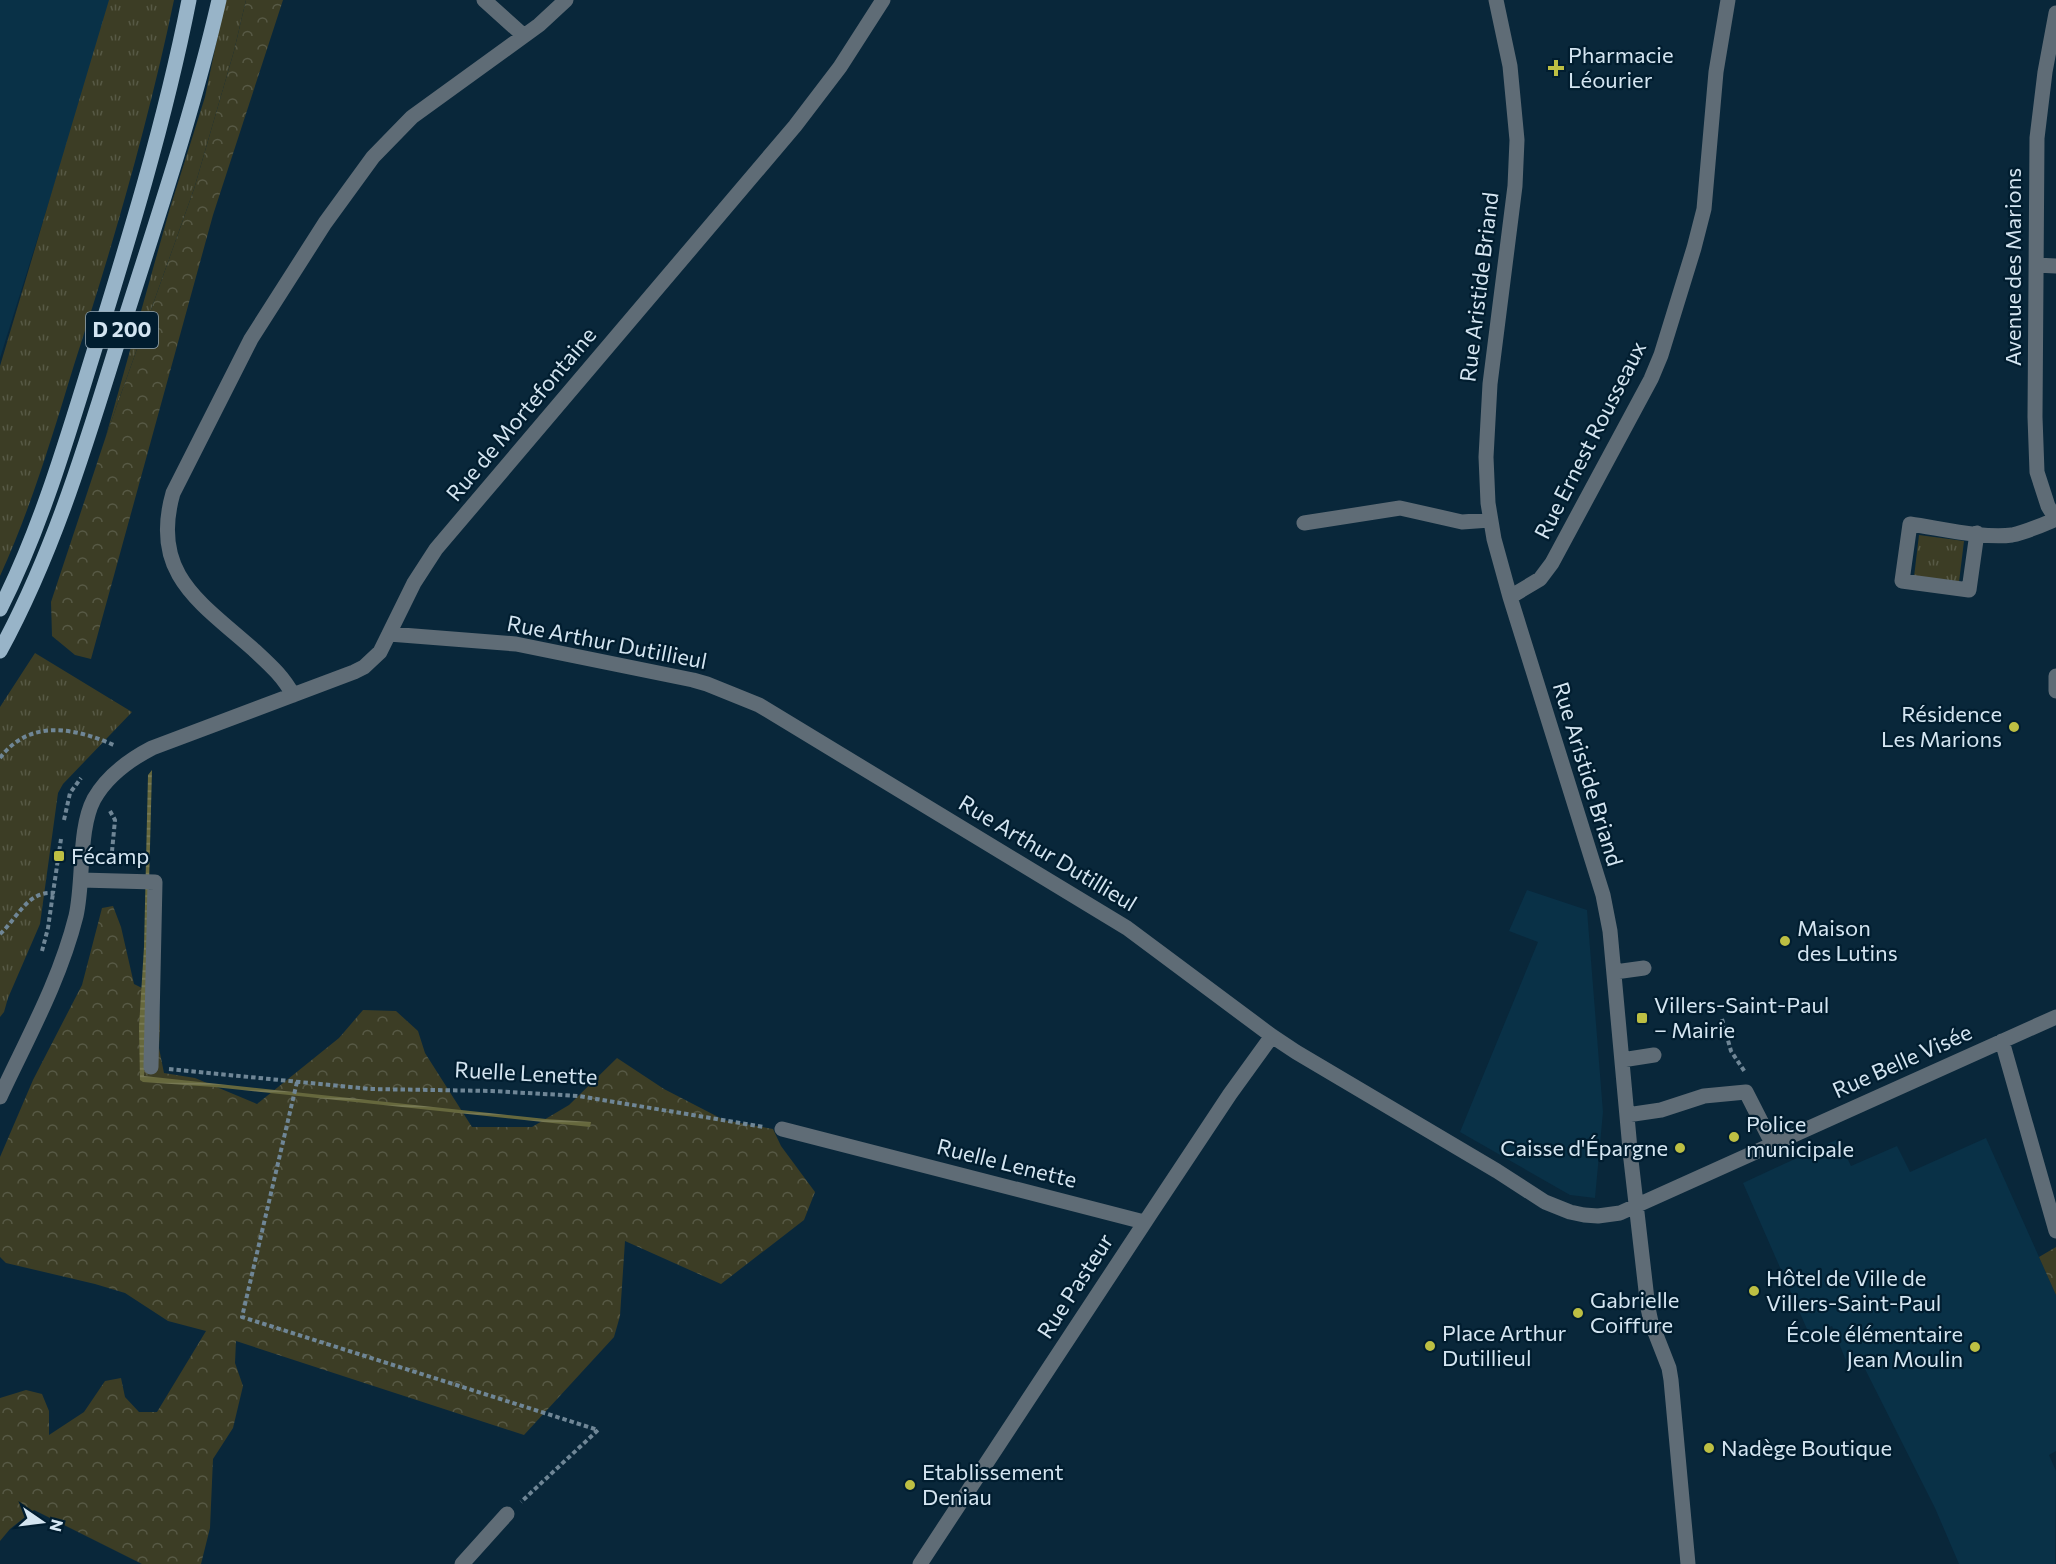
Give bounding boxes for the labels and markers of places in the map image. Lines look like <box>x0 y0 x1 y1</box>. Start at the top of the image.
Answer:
place label: Pharmacie Léourier <box>1568 41 1674 93</box>
marker: Pharmacie Léourier <box>1549 61 1563 75</box>
place label: Résidence Les Marions <box>1881 700 2002 752</box>
marker: Résidence Les Marions <box>2007 720 2021 734</box>
place label: Fécamp <box>71 842 149 869</box>
marker: Fécamp <box>52 849 66 863</box>
place label: Maison des Lutins <box>1797 914 1898 966</box>
marker: Maison des Lutins <box>1778 934 1792 948</box>
place label: Villers-Saint-Paul – Mairie <box>1654 991 1829 1043</box>
marker: Villers-Saint-Paul – Mairie <box>1635 1011 1649 1025</box>
place label: Police municipale <box>1746 1110 1854 1162</box>
marker: Police municipale <box>1727 1130 1741 1144</box>
place label: Caisse d'Épargne <box>1500 1134 1668 1161</box>
marker: Caisse d'Épargne <box>1673 1141 1687 1155</box>
place label: Hôtel de Ville de Villers-Saint-Paul <box>1766 1264 1941 1316</box>
marker: Hôtel de Ville de Villers-Saint-Paul <box>1747 1284 1761 1298</box>
place label: Gabrielle Coiffure <box>1590 1286 1679 1338</box>
marker: Gabrielle Coiffure <box>1571 1306 1585 1320</box>
place label: Place Arthur Dutillieul <box>1442 1319 1566 1371</box>
place label: École élémentaire Jean Moulin <box>1786 1320 1963 1372</box>
marker: Place Arthur Dutillieul <box>1423 1339 1437 1353</box>
marker: École élémentaire Jean Moulin <box>1968 1340 1982 1354</box>
place label: Nadège Boutique <box>1721 1434 1892 1461</box>
marker: Nadège Boutique <box>1702 1441 1716 1455</box>
place label: Etablissement Deniau <box>922 1458 1064 1510</box>
marker: Etablissement Deniau <box>903 1478 917 1492</box>

